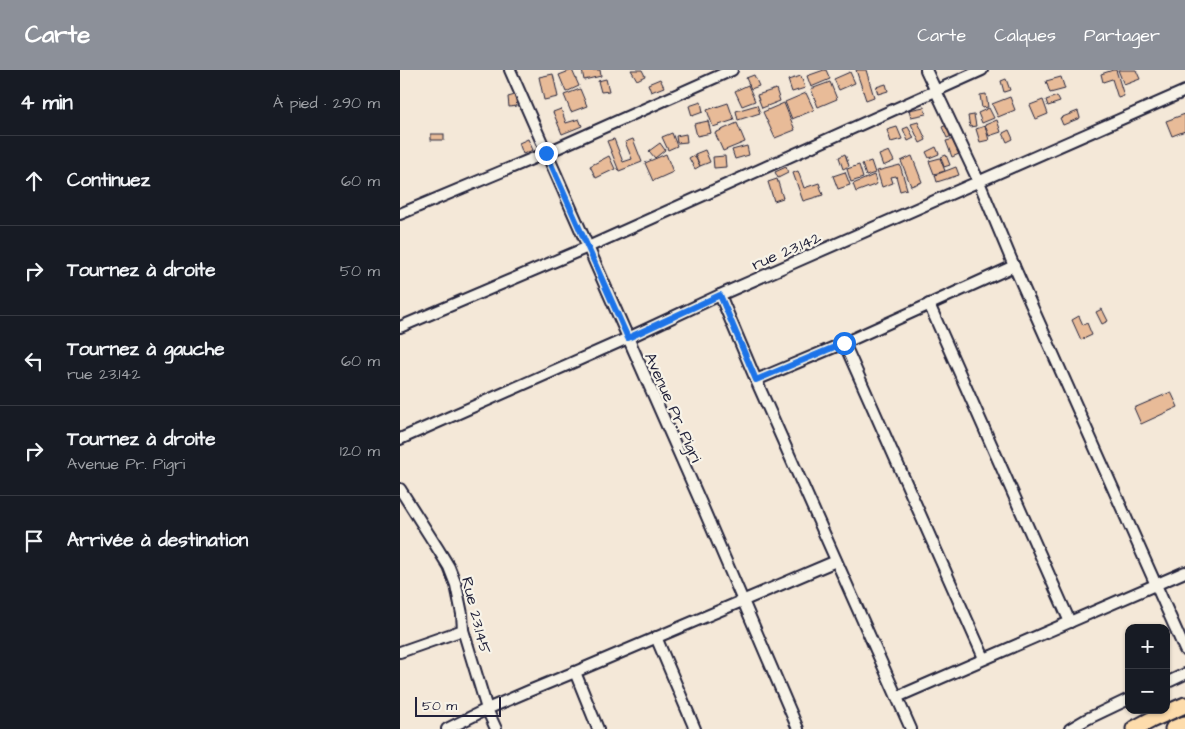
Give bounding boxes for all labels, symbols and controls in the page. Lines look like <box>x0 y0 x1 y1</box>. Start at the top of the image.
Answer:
text: Carte <box>25 18 90 52</box>
text: Carte <box>917 23 966 48</box>
text: Calques <box>994 23 1056 48</box>
text: Partager <box>1084 23 1160 48</box>
text: 4 min <box>20 88 73 117</box>
text: À pied · 290 m <box>273 92 380 114</box>
route end <box>535 142 558 165</box>
icon: ahead <box>20 167 48 195</box>
text: Continuez <box>67 167 150 194</box>
text: 60 m <box>341 170 380 192</box>
street label: rue 23.142 <box>748 226 825 275</box>
icon: right <box>20 257 48 285</box>
text: Tournez à droite <box>67 257 215 284</box>
text: 50 m <box>340 260 380 282</box>
route start <box>833 332 856 355</box>
text: Tournez à gauche <box>67 336 225 363</box>
icon: left <box>20 347 48 375</box>
street label: Avenue Pr. Pigri <box>638 349 707 467</box>
text: 60 m <box>341 350 380 372</box>
text: rue 23.142 <box>67 363 141 385</box>
text: Tournez à droite <box>67 426 215 453</box>
icon: right <box>20 437 48 465</box>
text: 120 m <box>340 440 380 462</box>
text: Avenue Pr. Pigri <box>67 453 185 475</box>
icon: arrive <box>20 527 48 555</box>
text: Arrivée à destination <box>67 527 248 554</box>
street label: Rue 23.145 <box>456 575 496 657</box>
map controls <box>1125 624 1170 714</box>
button: + <box>1125 624 1170 669</box>
button: − <box>1125 669 1170 714</box>
scale bar <box>415 694 501 717</box>
text: 50 m <box>422 696 457 716</box>

